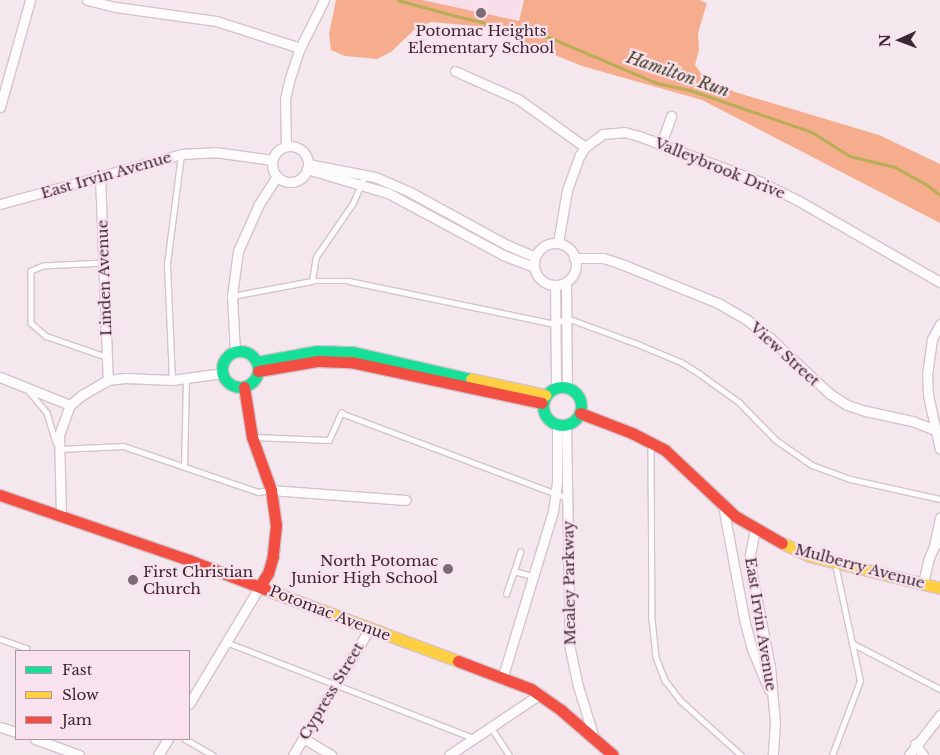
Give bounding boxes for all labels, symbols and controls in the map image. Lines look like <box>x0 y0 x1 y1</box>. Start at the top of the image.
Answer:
marker: Potomac Heights Elementary School <box>475 7 487 19</box>
north arrow <box>875 15 925 65</box>
place label: Potomac Heights Elementary School <box>408 21 554 56</box>
text: N <box>876 34 894 47</box>
water label: Hamilton Run <box>624 47 732 101</box>
street label: Valleybrook Drive <box>652 134 788 202</box>
street label: East Irvin Avenue <box>38 148 174 202</box>
street label: Linden Avenue <box>93 219 115 337</box>
street label: View Street <box>747 318 823 390</box>
street label: Mealey Parkway <box>559 520 579 646</box>
street label: Mulberry Avenue <box>793 540 927 592</box>
place label: North Potomac Junior High School <box>291 551 438 586</box>
street label: East Irvin Avenue <box>742 556 780 692</box>
place label: First Christian Church <box>143 562 253 597</box>
marker: North Potomac Junior High School <box>442 563 454 575</box>
marker: First Christian Church <box>127 574 139 586</box>
street label: Potomac Avenue <box>267 581 393 645</box>
street label: Cypress Street <box>295 639 367 743</box>
legend <box>15 650 190 740</box>
text: Fast <box>62 660 92 679</box>
text: Slow <box>62 685 99 704</box>
text: Jam <box>62 710 92 729</box>

